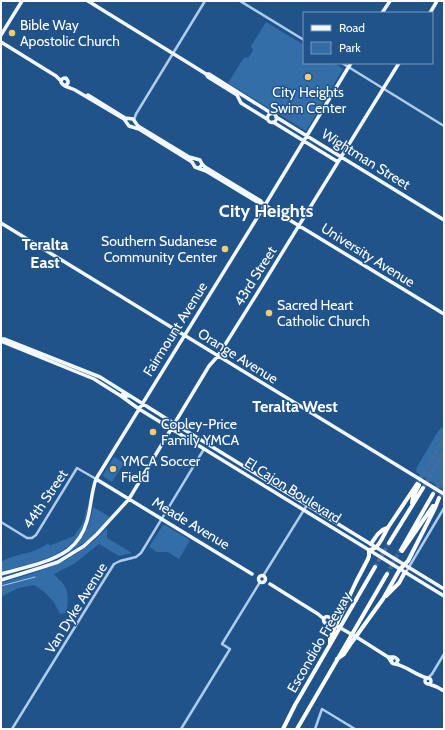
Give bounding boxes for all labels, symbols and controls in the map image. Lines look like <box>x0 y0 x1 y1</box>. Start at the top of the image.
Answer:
legend <box>303 12 433 64</box>
place label: Bible Way Apostolic Church <box>20 16 120 50</box>
text: Road <box>339 20 365 35</box>
marker: Bible Way Apostolic Church <box>7 28 17 38</box>
text: Park <box>339 40 361 55</box>
marker: City Heights Swim Center <box>303 72 313 82</box>
place label: City Heights Swim Center <box>270 83 347 117</box>
street label: Wightman Street <box>318 125 414 194</box>
district label: City Heights <box>219 200 314 222</box>
street label: University Avenue <box>318 219 418 291</box>
place label: Southern Sudanese Community Center <box>101 232 218 266</box>
district label: Teralta East <box>22 235 68 272</box>
street label: 43rd Street <box>230 243 280 309</box>
marker: Southern Sudanese Community Center <box>220 244 230 254</box>
street label: Fairmount Avenue <box>139 278 211 380</box>
place label: Sacred Heart Catholic Church <box>277 296 370 330</box>
marker: Sacred Heart Catholic Church <box>264 308 274 318</box>
street label: Orange Avenue <box>195 324 281 388</box>
district label: Teralta West <box>252 397 338 416</box>
place label: Copley-Price Family YMCA <box>161 415 239 449</box>
marker: Copley-Price Family YMCA <box>148 427 158 437</box>
place label: YMCA Soccer Field <box>120 452 201 486</box>
street label: El Cajon Boulevard <box>241 453 345 527</box>
marker: YMCA Soccer Field <box>108 464 118 474</box>
street label: 44th Street <box>19 466 72 532</box>
street label: Meade Avenue <box>149 493 233 553</box>
street label: Van Dyke Avenue <box>41 559 111 657</box>
street label: Escondido Freeway <box>283 588 355 696</box>

